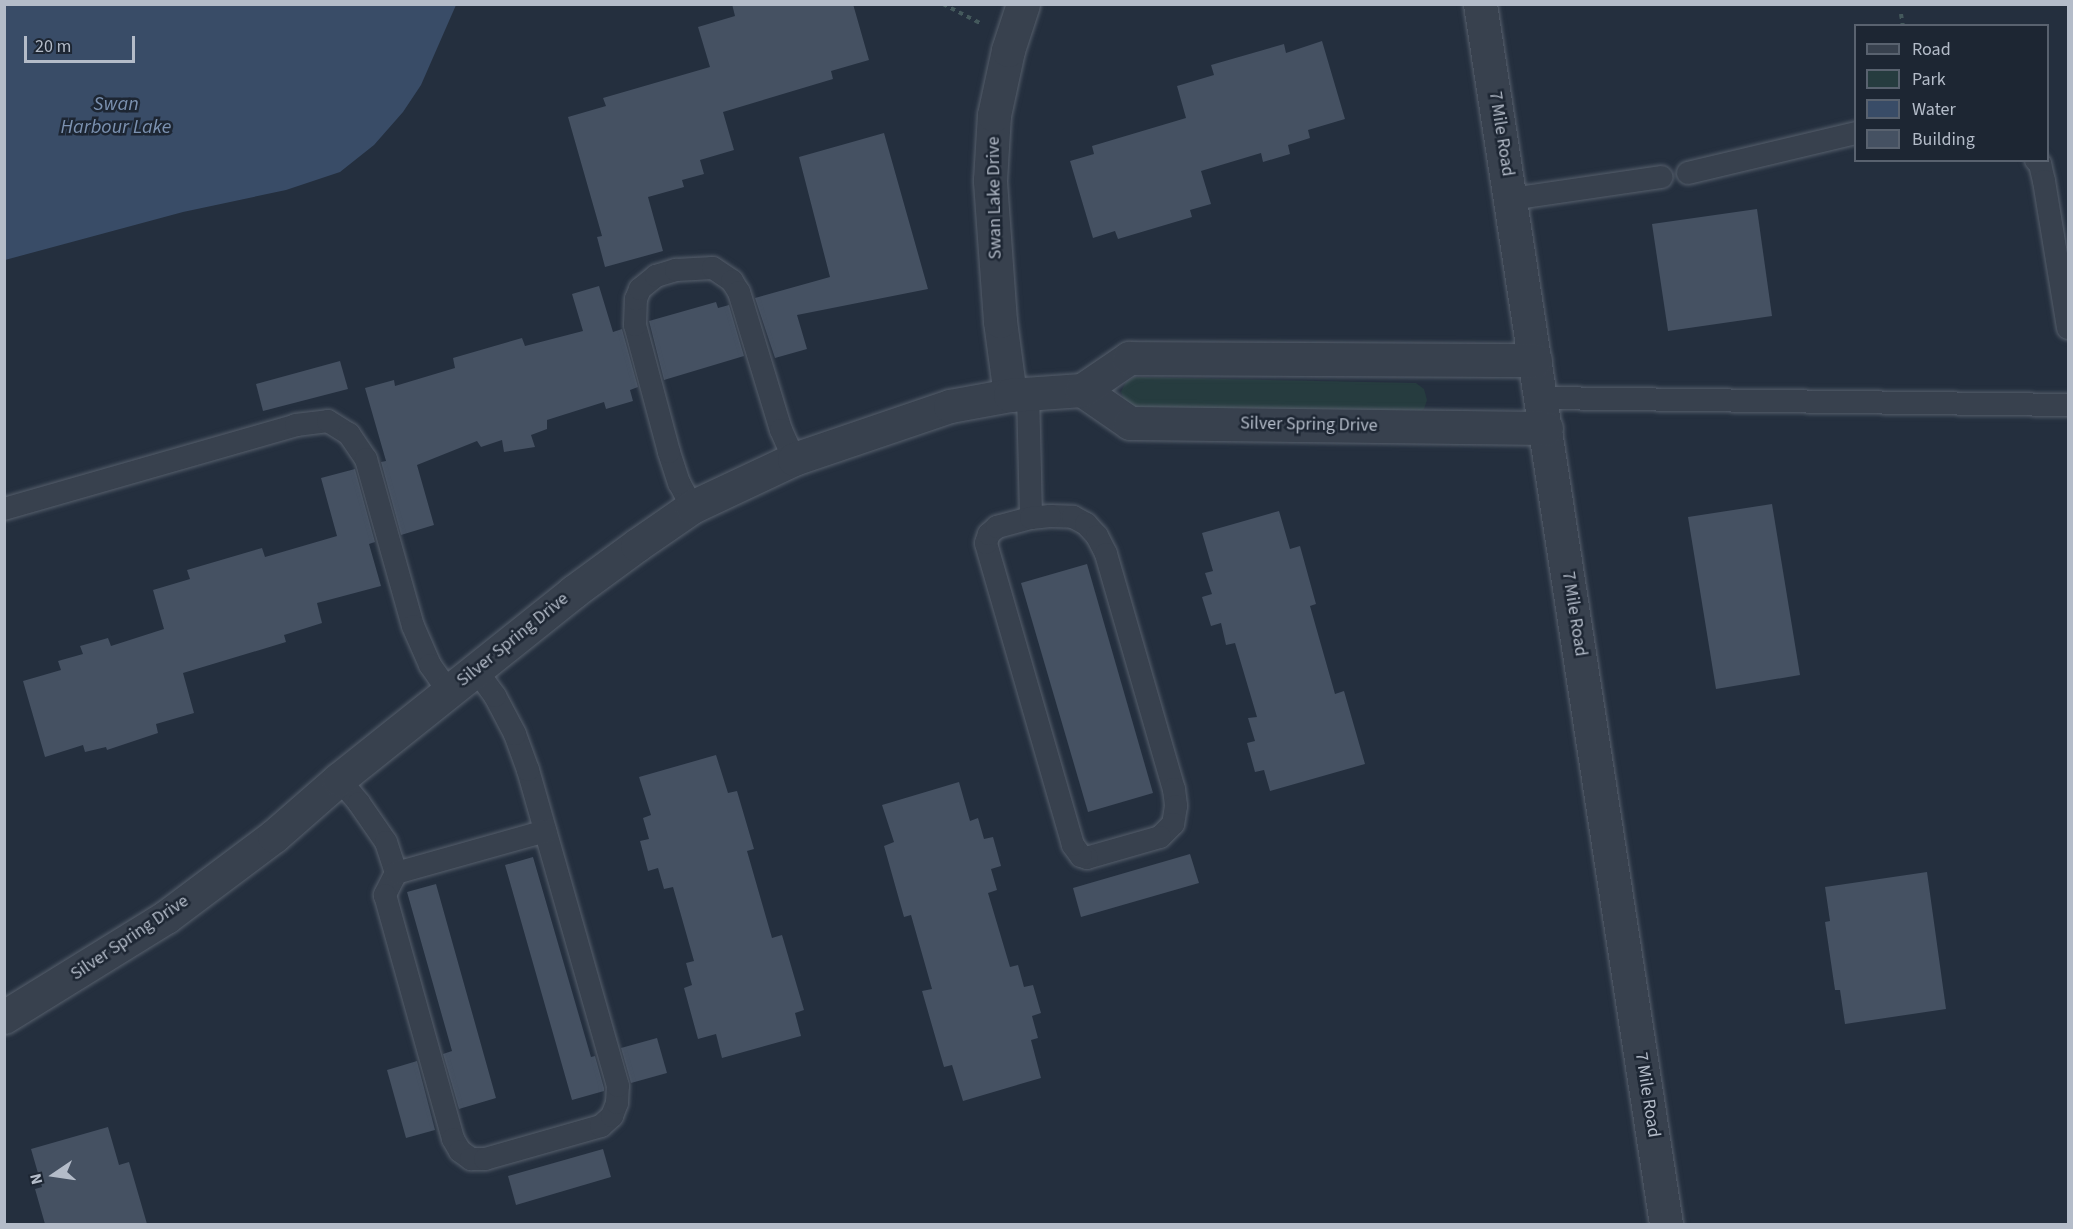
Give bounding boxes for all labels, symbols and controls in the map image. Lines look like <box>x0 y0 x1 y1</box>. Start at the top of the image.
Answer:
scale bar <box>27 24 138 62</box>
legend <box>1854 24 2049 162</box>
text: 20 m <box>35 34 71 59</box>
text: Road <box>1912 37 1951 62</box>
text: Park <box>1912 67 1946 92</box>
street label: 7 Mile Road <box>1484 90 1518 178</box>
water label: Swan Harbour Lake <box>61 92 171 139</box>
text: Water <box>1912 97 1956 122</box>
text: Building <box>1912 127 1975 152</box>
street label: Swan Lake Drive <box>983 136 1007 260</box>
street label: Silver Spring Drive <box>1240 413 1378 437</box>
street label: 7 Mile Road <box>1557 570 1591 658</box>
street label: Silver Spring Drive <box>453 588 573 692</box>
street label: Silver Spring Drive <box>67 891 193 985</box>
street label: 7 Mile Road <box>1630 1051 1664 1139</box>
north arrow <box>24 1145 84 1205</box>
text: N <box>25 1171 48 1187</box>

